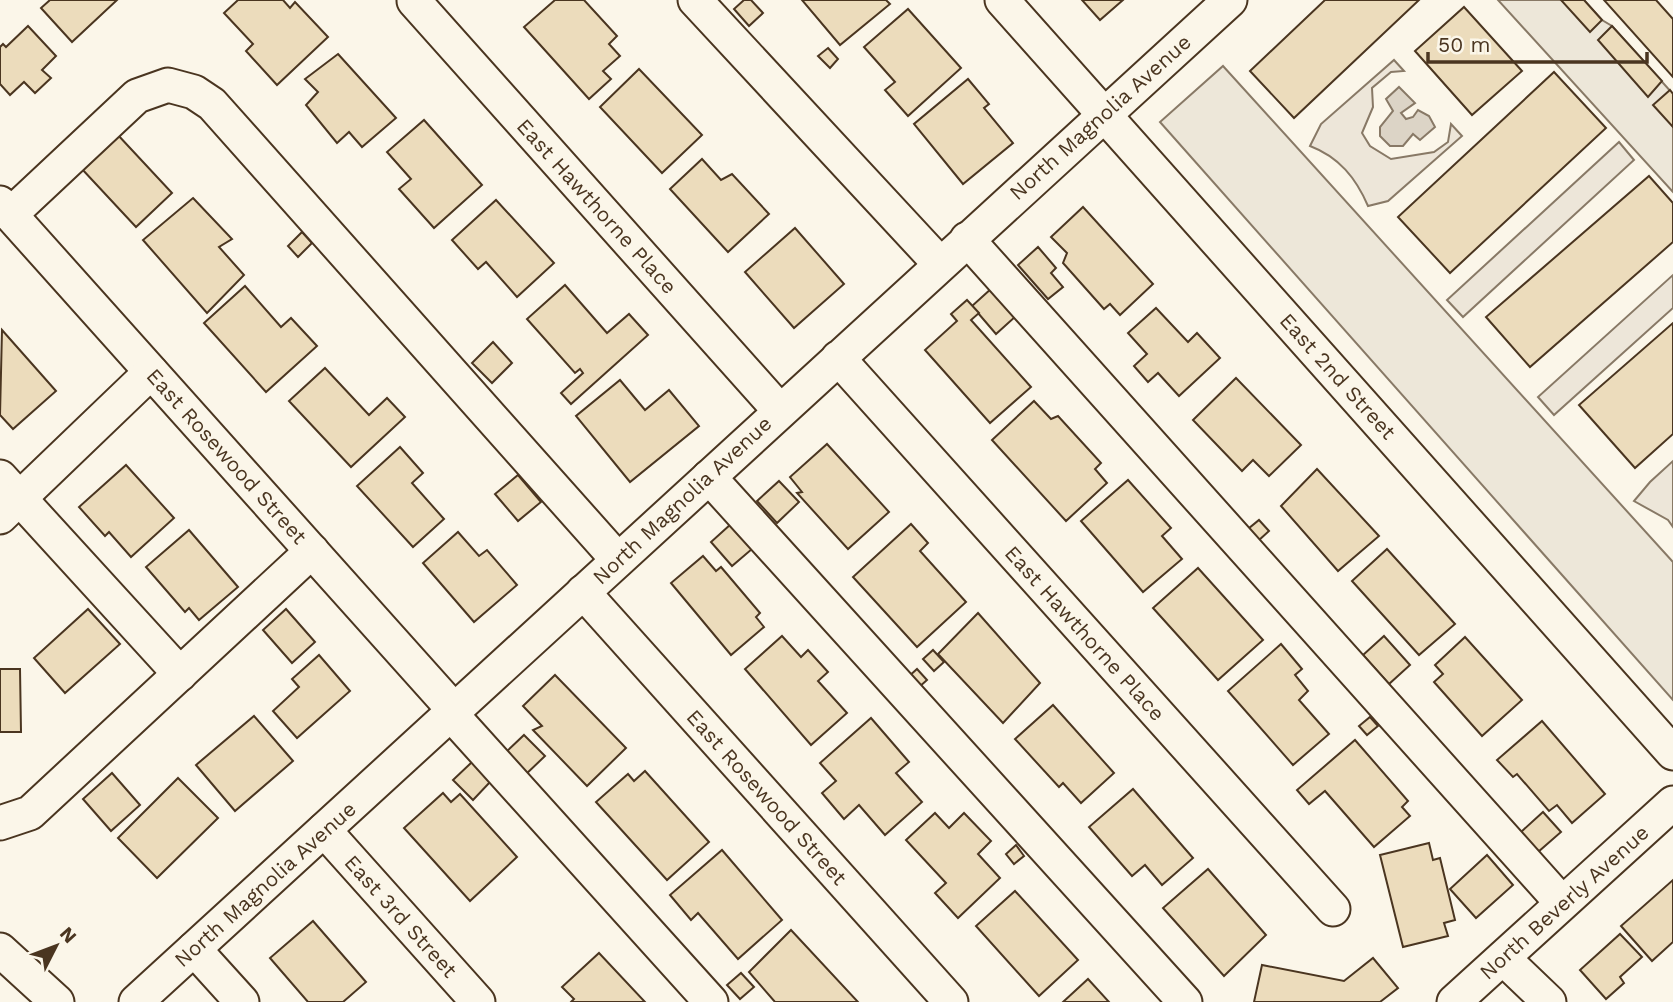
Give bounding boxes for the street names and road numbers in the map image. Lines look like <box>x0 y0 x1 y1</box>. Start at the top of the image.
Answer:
street label: North Magnolia Avenue <box>1004 29 1196 205</box>
street label: East Hawthorne Place <box>512 113 682 299</box>
street label: East 2nd Street <box>1275 308 1401 444</box>
street label: East Rosewood Street <box>142 363 313 549</box>
street label: North Magnolia Avenue <box>587 411 777 589</box>
street label: East Hawthorne Place <box>1000 540 1170 726</box>
street label: East Rosewood Street <box>682 704 853 890</box>
street label: North Magnolia Avenue <box>169 796 361 972</box>
street label: North Beverly Avenue <box>1474 820 1654 984</box>
street label: East 3rd Street <box>339 850 463 983</box>

